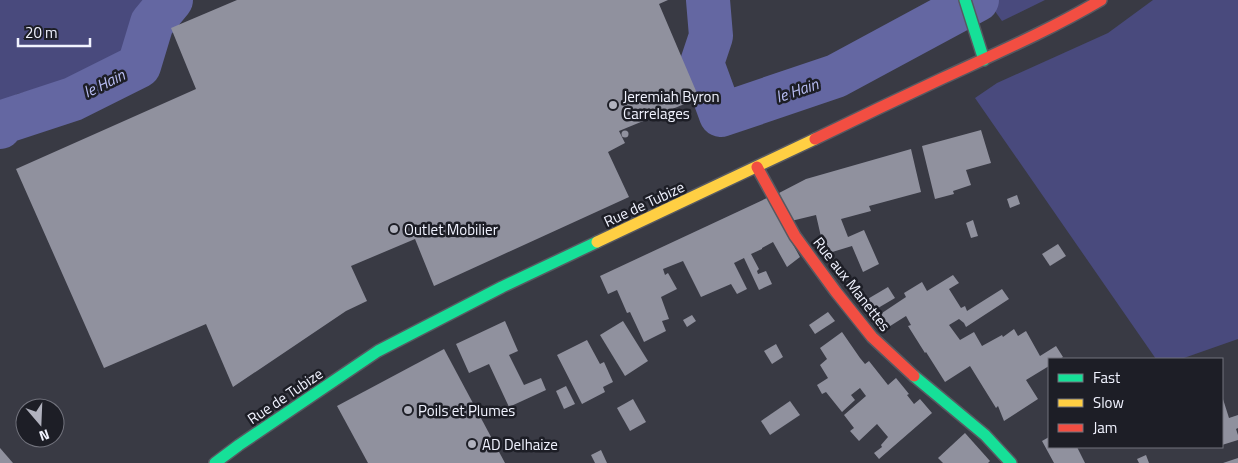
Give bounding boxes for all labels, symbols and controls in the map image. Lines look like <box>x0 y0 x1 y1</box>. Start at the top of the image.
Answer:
scale bar <box>18 15 90 47</box>
text: 20 m <box>25 21 58 44</box>
water label: le Hain <box>79 62 130 103</box>
water label: le Hain <box>773 71 822 108</box>
place label: Jeremiah Byron Carrelages <box>623 85 720 125</box>
marker: Jeremiah Byron Carrelages <box>607 99 619 111</box>
street label: Rue de Tubize <box>600 175 688 233</box>
place label: Outlet Mobilier <box>404 218 498 241</box>
marker: Outlet Mobilier <box>388 223 400 235</box>
street label: Rue aux Manettes <box>808 232 896 336</box>
legend <box>1048 358 1223 448</box>
street label: Rue de Tubize <box>243 362 327 430</box>
text: Fast <box>1093 366 1121 389</box>
text: Slow <box>1093 391 1124 414</box>
north arrow <box>15 398 65 448</box>
place label: Poils et Plumes <box>418 399 515 422</box>
marker: Poils et Plumes <box>402 404 414 416</box>
text: Jam <box>1093 416 1117 439</box>
text: N <box>36 424 52 447</box>
place label: AD Delhaize <box>482 433 558 456</box>
marker: AD Delhaize <box>466 438 478 450</box>

